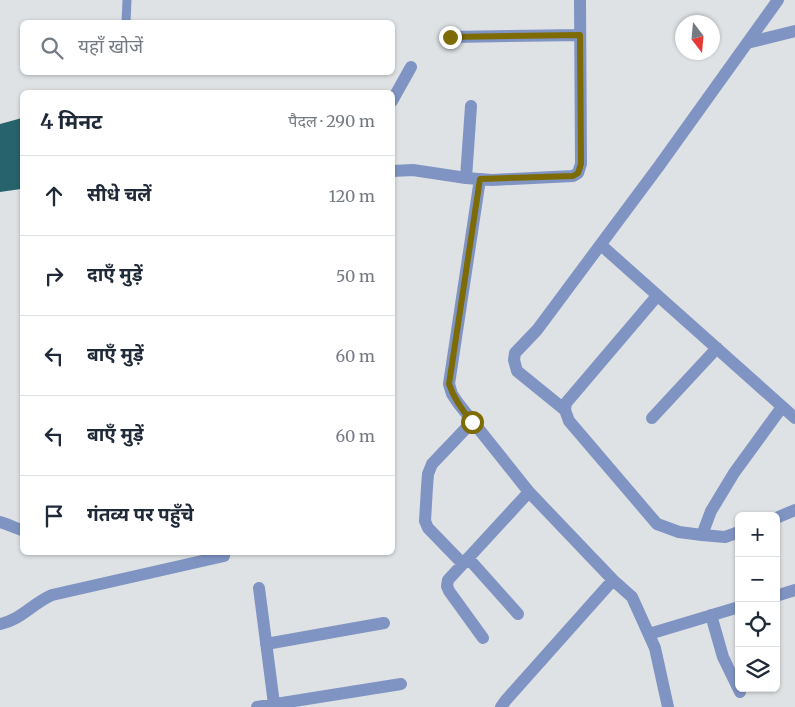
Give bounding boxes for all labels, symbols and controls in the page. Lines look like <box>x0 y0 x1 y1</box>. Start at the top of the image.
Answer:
north arrow <box>675 15 720 60</box>
search box <box>20 20 395 75</box>
route end <box>439 26 462 49</box>
icon: search <box>38 34 66 62</box>
text: यहाँ खोजें <box>78 34 143 58</box>
text: 4 मिनट <box>40 108 102 135</box>
text: पैदल · 290 m <box>288 111 375 131</box>
icon: ahead <box>40 182 68 210</box>
text: सीधे चलें <box>87 182 151 206</box>
text: 120 m <box>329 186 375 206</box>
icon: right <box>40 262 68 290</box>
text: दाएँ मुड़ें <box>87 262 143 286</box>
text: 50 m <box>336 266 375 286</box>
icon: left <box>40 342 68 370</box>
text: बाएँ मुड़ें <box>87 342 144 366</box>
text: 60 m <box>335 346 375 366</box>
route start <box>461 411 484 434</box>
icon: left <box>40 422 68 450</box>
text: बाएँ मुड़ें <box>87 422 144 446</box>
text: 60 m <box>335 426 375 446</box>
icon: arrive <box>40 502 68 530</box>
text: गंतव्य पर पहुँचे <box>87 502 194 526</box>
map controls <box>735 512 780 692</box>
button: + <box>735 512 780 557</box>
button: − <box>735 557 780 602</box>
button: locate <box>735 602 780 647</box>
button: layers <box>735 647 780 692</box>

